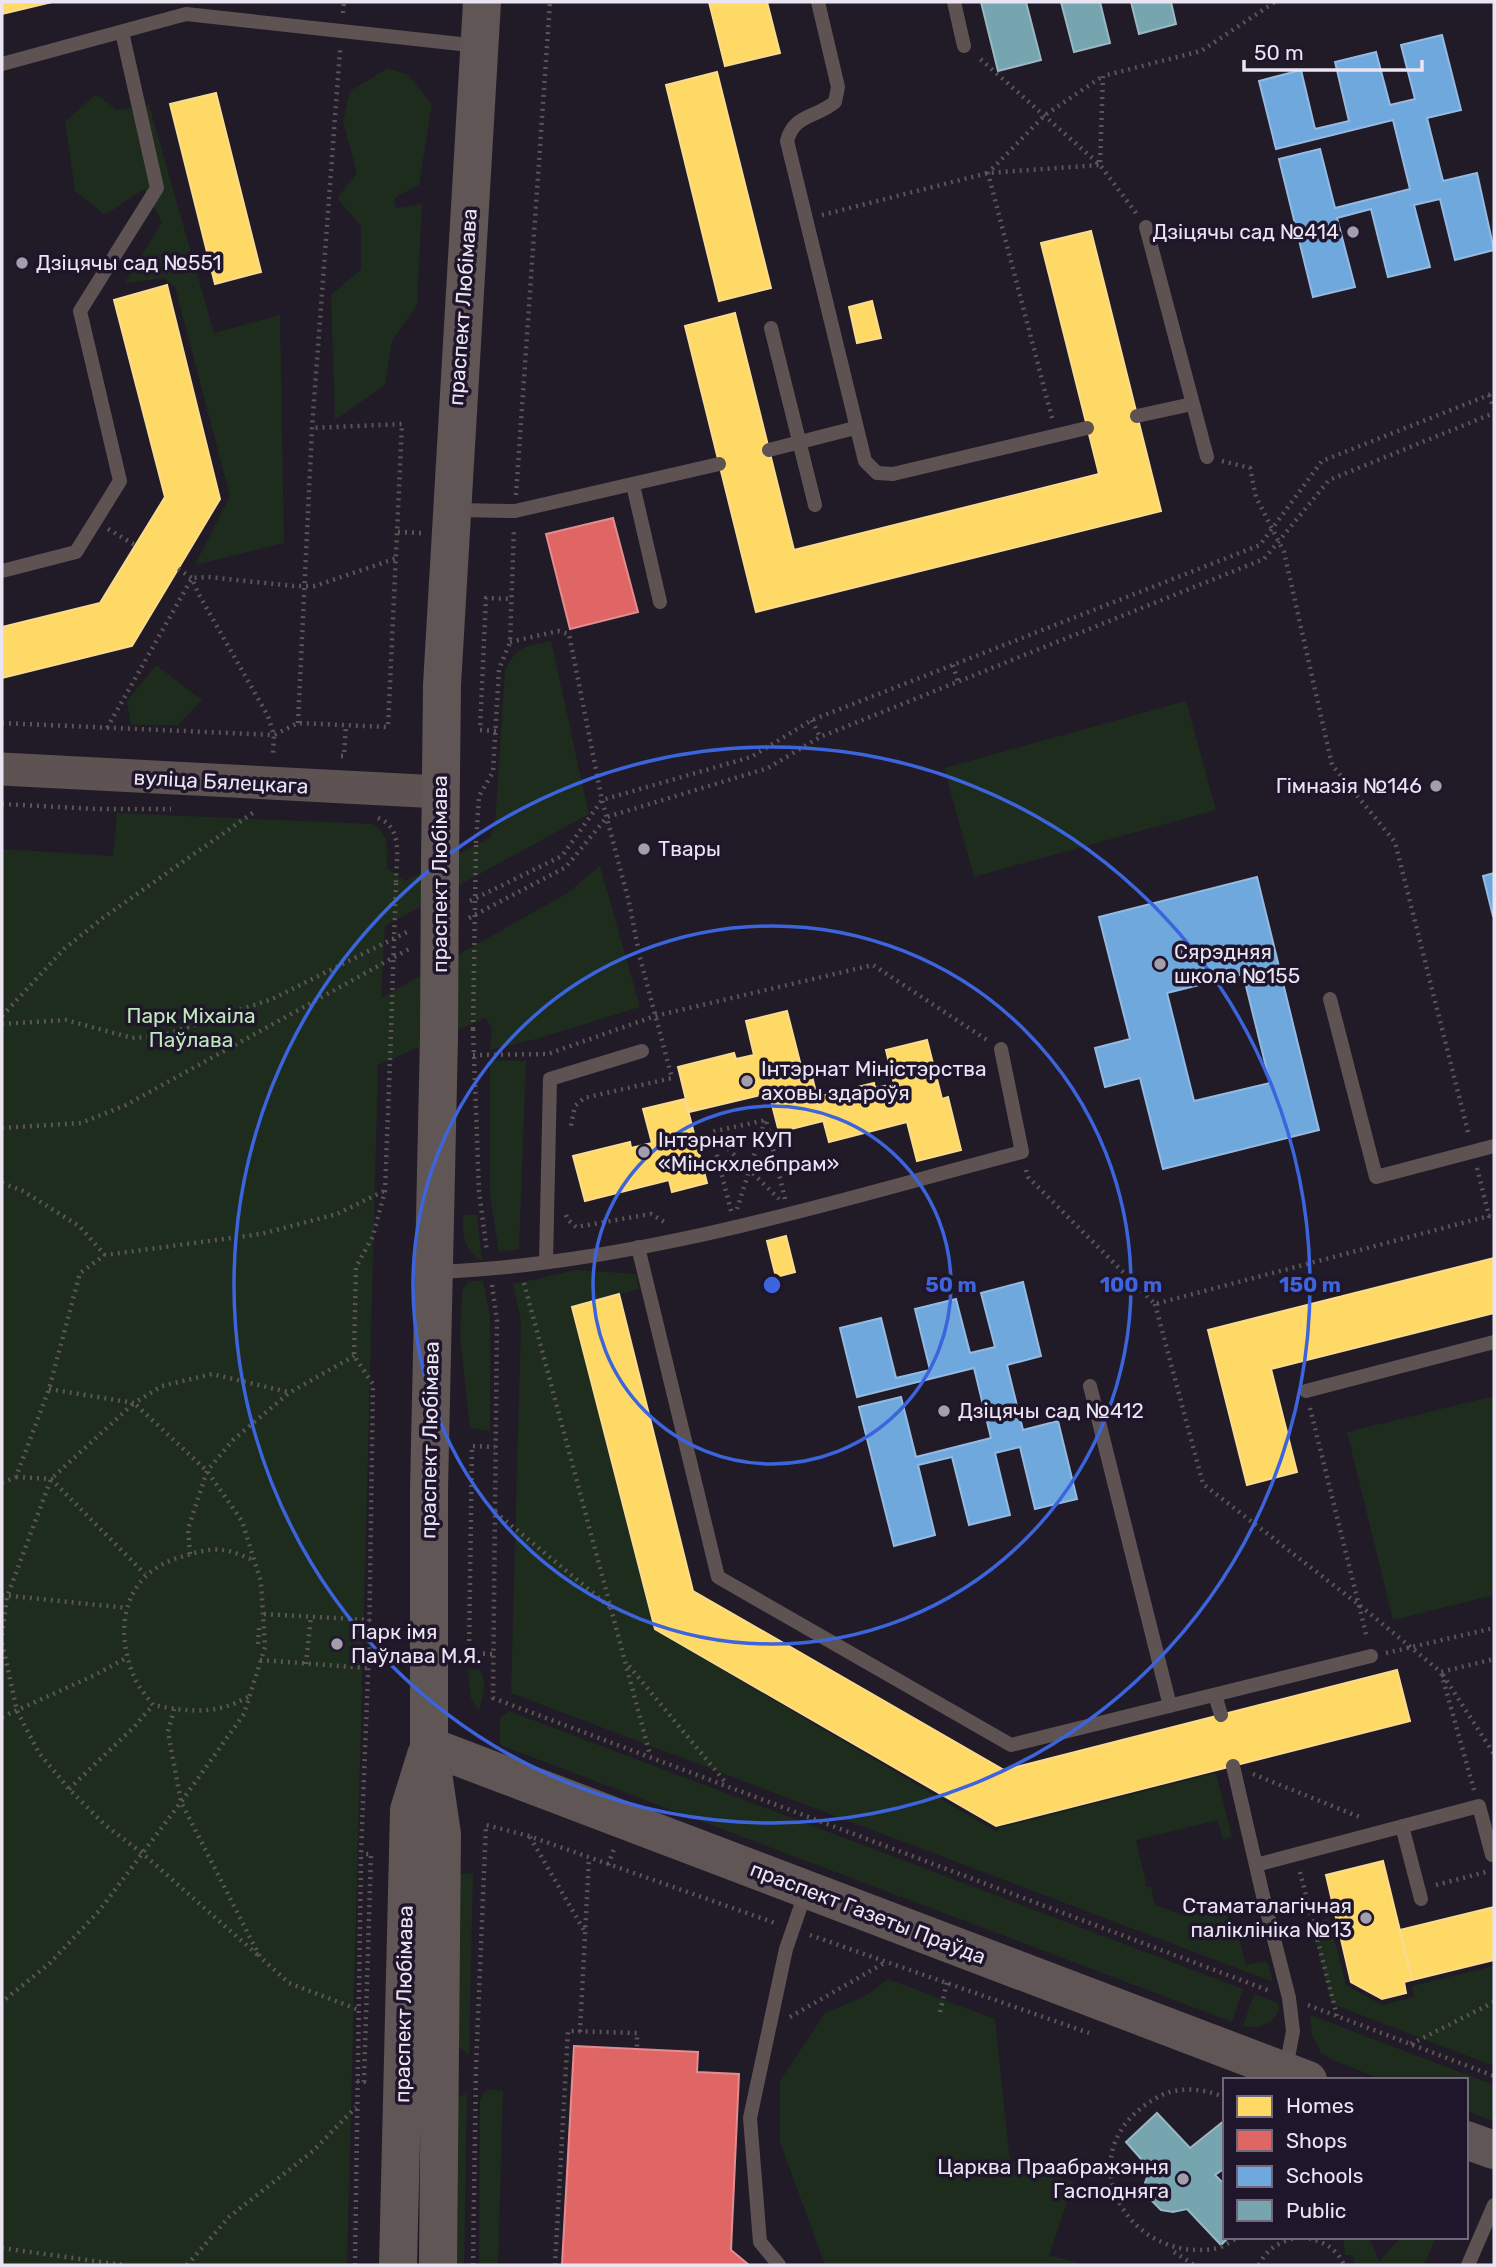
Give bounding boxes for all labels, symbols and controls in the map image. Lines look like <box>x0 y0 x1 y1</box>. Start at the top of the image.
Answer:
scale bar <box>1244 28 1422 72</box>
text: 50 m <box>1254 40 1304 65</box>
street label: праспект Любімава <box>443 208 482 406</box>
place label: Дзіцячы сад №414 <box>1152 219 1339 244</box>
marker: Дзіцячы сад №414 <box>1345 224 1361 240</box>
place label: Дзіцячы сад №551 <box>36 250 222 275</box>
marker: Дзіцячы сад №551 <box>14 255 30 271</box>
street label: вуліца Бялецкага <box>133 764 309 799</box>
place label: Гімназія №146 <box>1276 773 1422 798</box>
street label: праспект Любімава <box>427 775 452 973</box>
marker: Гімназія №146 <box>1428 778 1444 794</box>
place label: Твары <box>658 836 721 861</box>
marker: Твары <box>636 841 652 857</box>
place label: Сярэдняя школа №155 <box>1174 939 1300 988</box>
marker: Сярэдняя школа №155 <box>1152 956 1168 972</box>
park label: Парк Міхаіла Паўлава <box>126 1003 256 1052</box>
place label: Інтэрнат Міністэрства аховы здароўя <box>761 1056 987 1105</box>
marker: Інтэрнат Міністэрства аховы здароўя <box>739 1073 755 1089</box>
place label: Інтэрнат КУП «Мінскхлебпрам» <box>658 1127 839 1176</box>
marker: Інтэрнат КУП «Мінскхлебпрам» <box>636 1144 652 1160</box>
text: 50 m <box>925 1272 977 1297</box>
text: 100 m <box>1100 1272 1162 1297</box>
text: 150 m <box>1279 1272 1341 1297</box>
centre of rings <box>760 1273 784 1297</box>
street label: праспект Любімава <box>415 1341 444 1539</box>
place label: Дзіцячы сад №412 <box>958 1398 1144 1423</box>
marker: Дзіцячы сад №412 <box>936 1403 952 1419</box>
place label: Парк імя Паўлава М.Я. <box>351 1619 482 1668</box>
marker: Парк імя Паўлава М.Я. <box>329 1636 345 1652</box>
street label: праспект Газеты Праўда <box>747 1856 989 1969</box>
place label: Стаматалагічная паліклініка №13 <box>1182 1893 1352 1942</box>
street label: праспект Любімава <box>389 1905 418 2103</box>
marker: Стаматалагічная паліклініка №13 <box>1358 1910 1374 1926</box>
legend <box>1223 2078 1468 2239</box>
text: Homes <box>1286 2093 1354 2118</box>
text: Shops <box>1286 2128 1347 2153</box>
place label: Царква Праабражэння Гасподняга <box>937 2154 1169 2203</box>
text: Schools <box>1286 2163 1363 2188</box>
marker: Царква Праабражэння Гасподняга <box>1175 2171 1191 2187</box>
text: Public <box>1286 2198 1346 2223</box>

